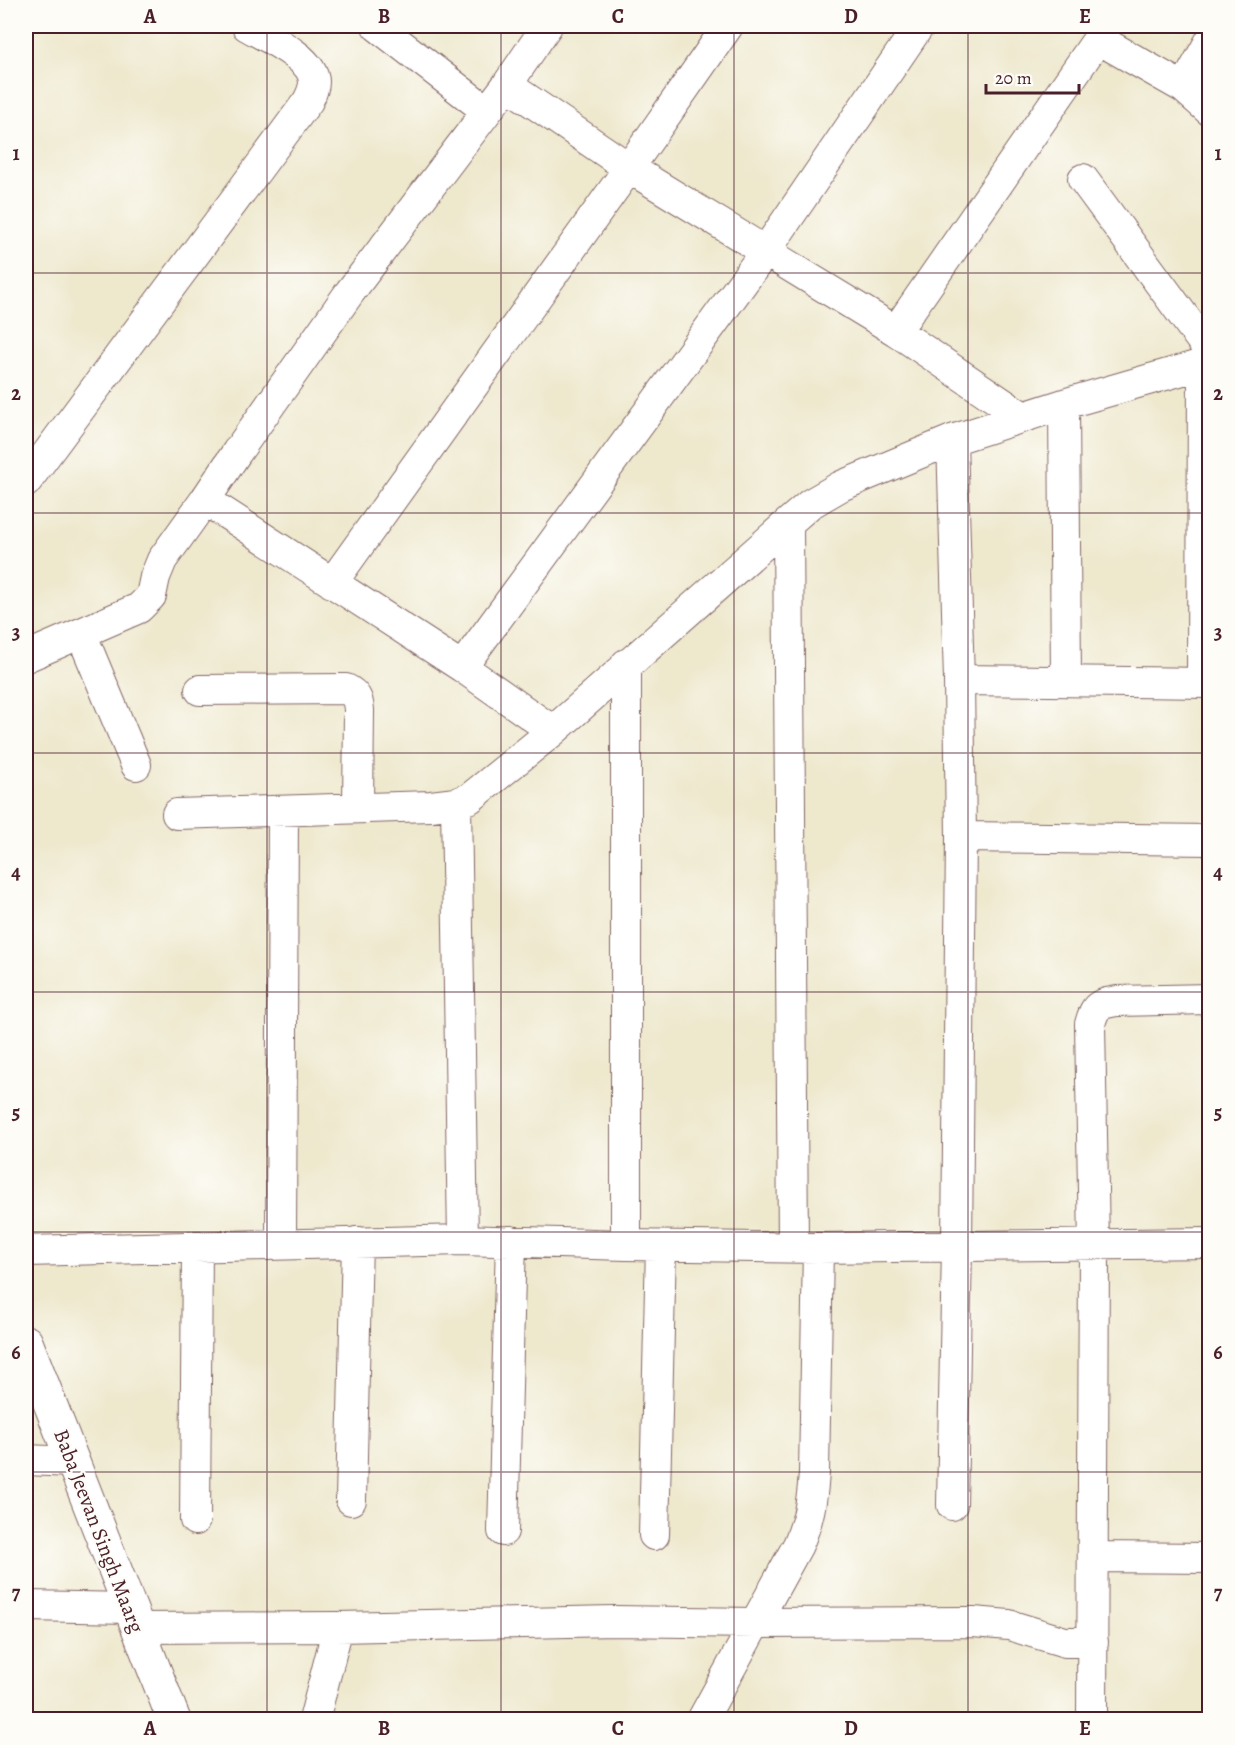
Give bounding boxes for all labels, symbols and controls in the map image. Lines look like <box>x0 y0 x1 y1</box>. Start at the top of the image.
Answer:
text: A <box>143 3 157 30</box>
text: B <box>378 3 390 30</box>
text: C <box>612 3 624 30</box>
text: D <box>844 3 858 30</box>
text: E <box>1079 3 1091 30</box>
scale bar <box>986 57 1079 95</box>
text: 20 m <box>995 66 1032 90</box>
text: 1 <box>12 140 20 167</box>
text: 1 <box>1214 140 1222 167</box>
text: 2 <box>11 380 21 407</box>
text: 2 <box>1213 380 1223 407</box>
text: 3 <box>12 619 20 646</box>
text: 3 <box>1214 619 1222 646</box>
text: 4 <box>11 859 21 886</box>
text: 4 <box>1213 859 1223 886</box>
text: 5 <box>12 1099 20 1126</box>
text: 5 <box>1214 1099 1222 1126</box>
text: 6 <box>11 1339 21 1366</box>
text: 6 <box>1213 1339 1223 1366</box>
street label: Baba Jeevan Singh Maarg <box>47 1425 151 1637</box>
text: 7 <box>12 1579 21 1606</box>
text: 7 <box>1214 1579 1223 1606</box>
text: A <box>143 1715 157 1742</box>
text: B <box>378 1715 390 1742</box>
text: C <box>612 1715 624 1742</box>
text: D <box>844 1715 858 1742</box>
text: E <box>1079 1715 1091 1742</box>

